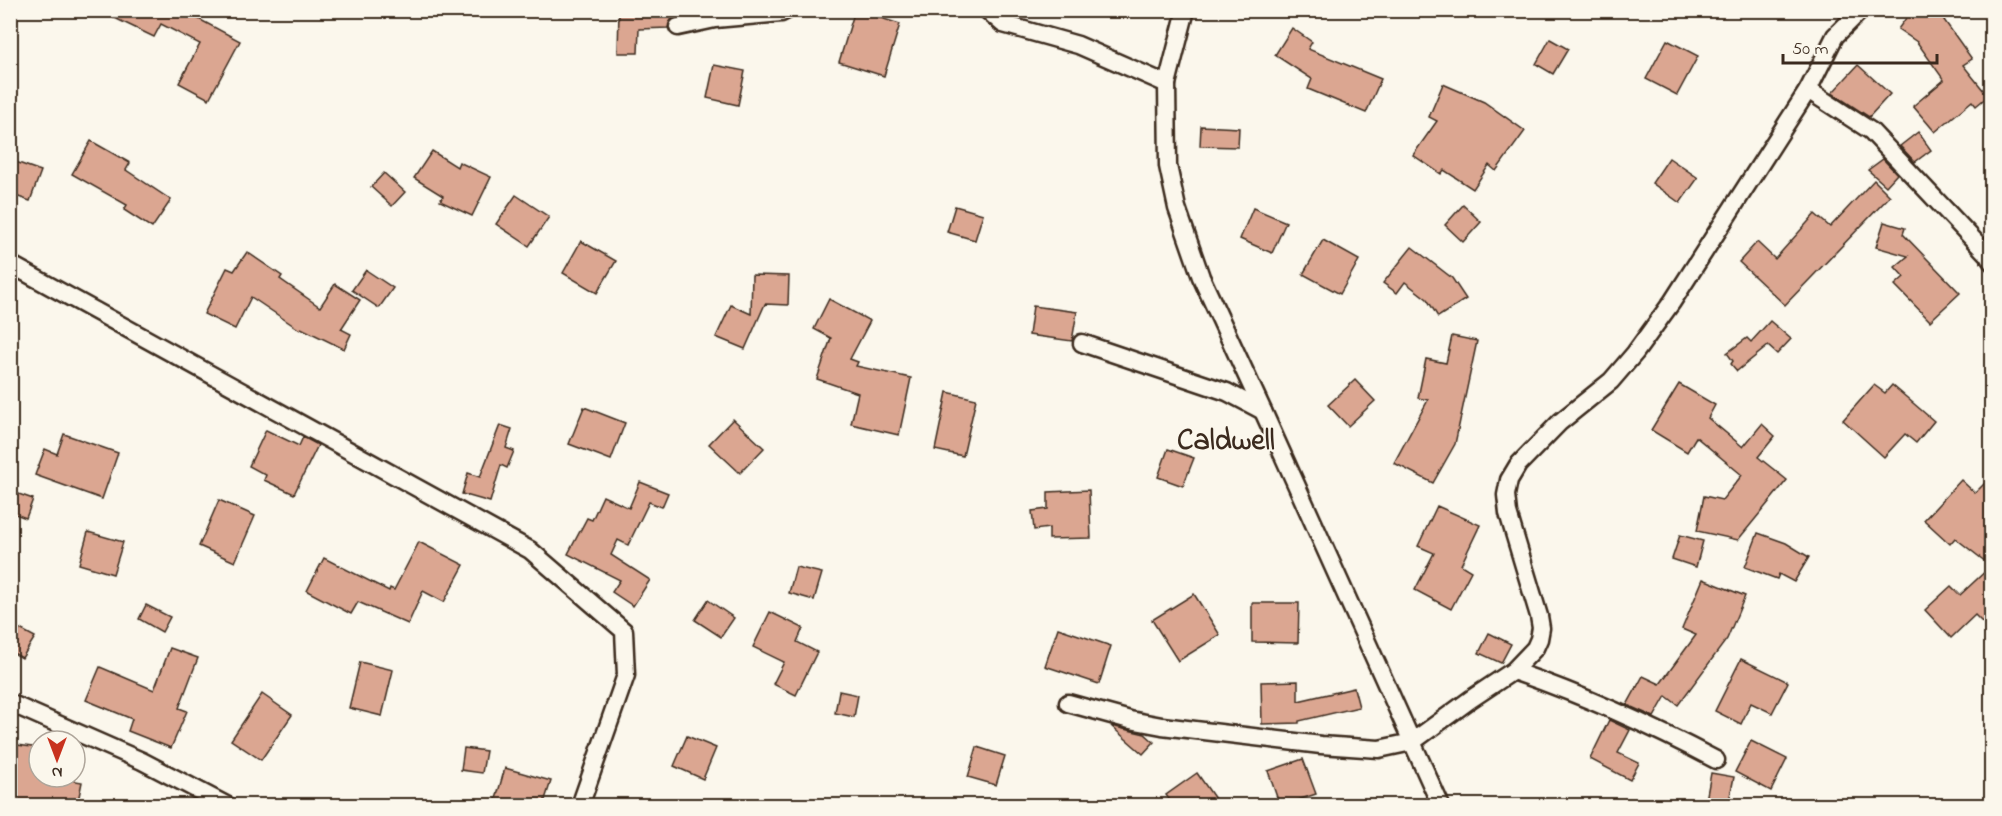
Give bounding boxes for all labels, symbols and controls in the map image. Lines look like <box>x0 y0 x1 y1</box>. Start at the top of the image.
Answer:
scale bar <box>1783 27 1938 65</box>
text: 50 m <box>1792 37 1829 63</box>
district label: Caldwell <box>1177 420 1275 464</box>
north arrow <box>27 729 87 789</box>
text: N <box>51 760 62 784</box>

